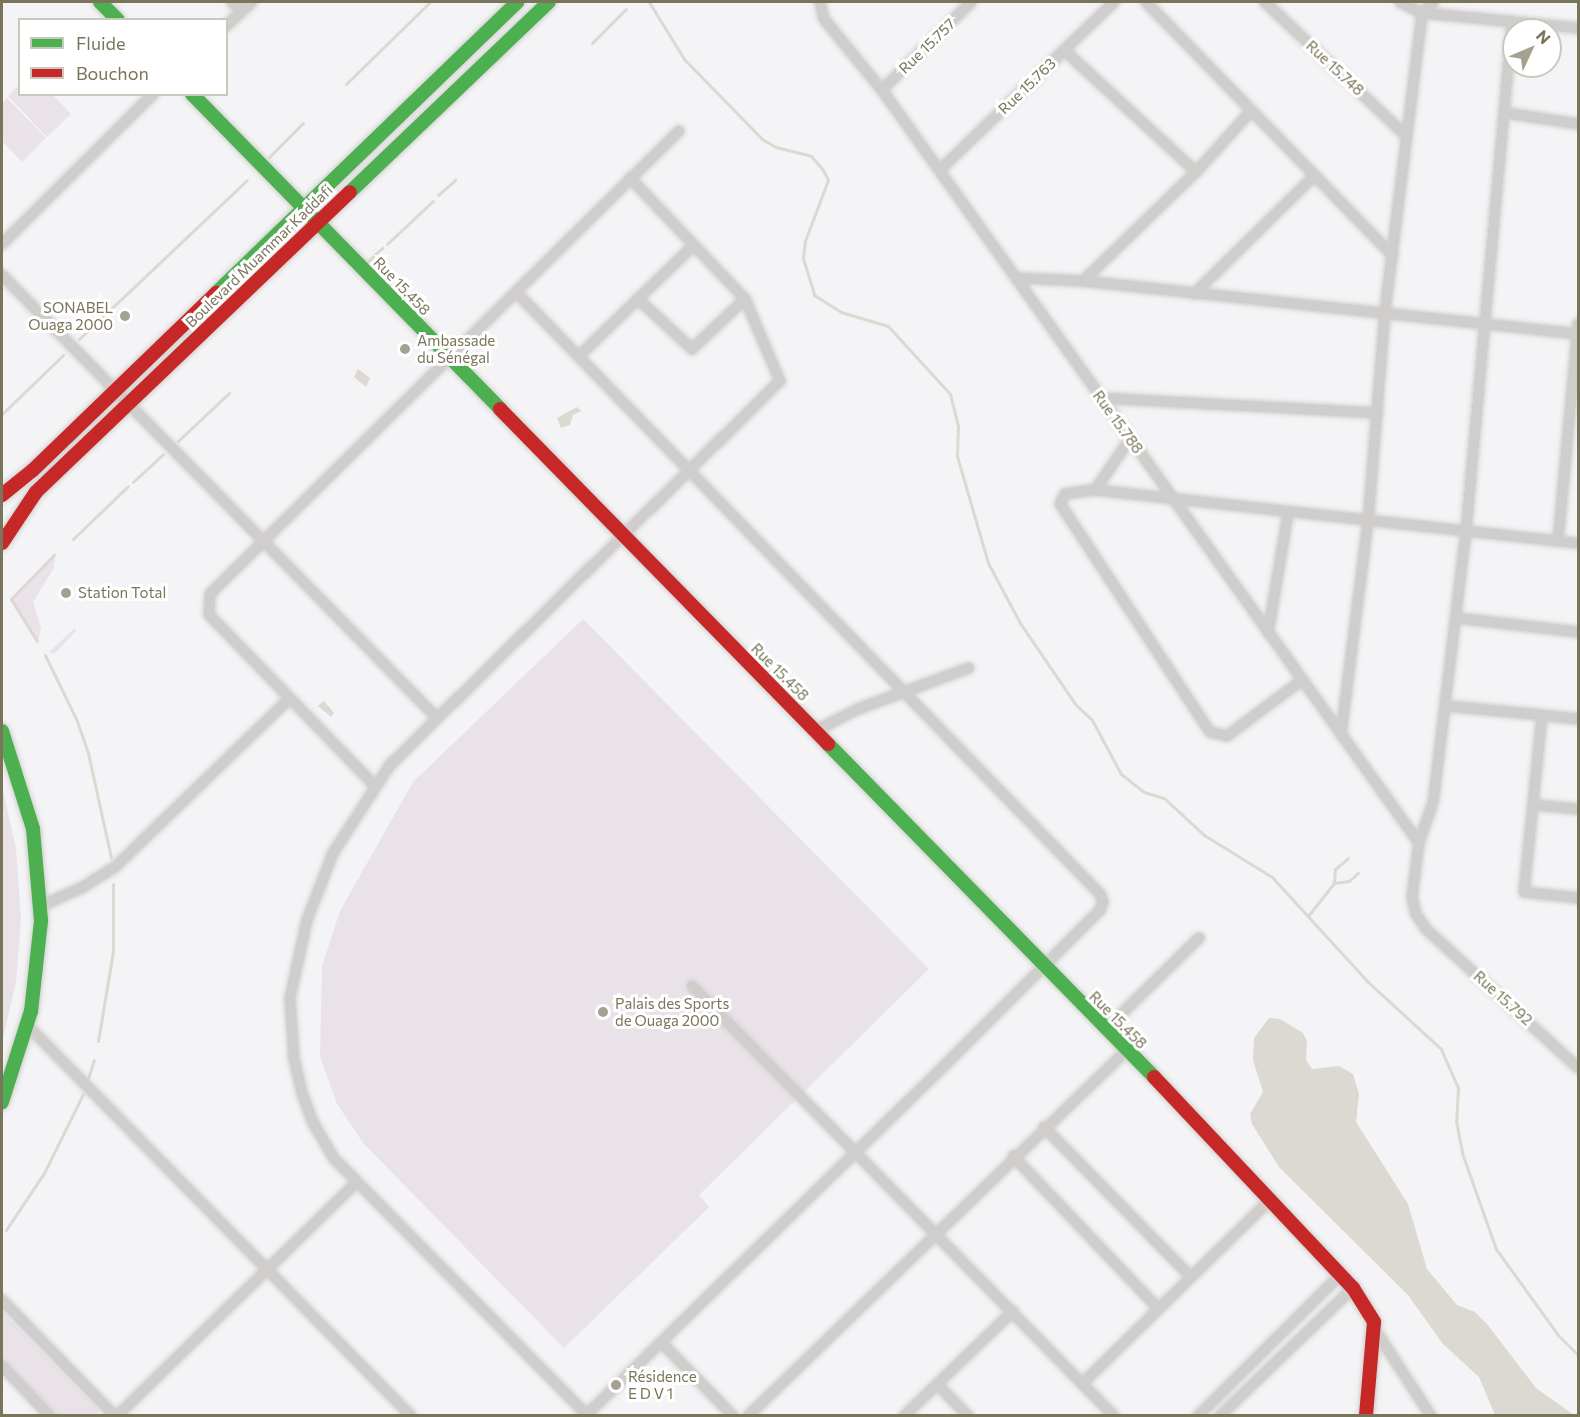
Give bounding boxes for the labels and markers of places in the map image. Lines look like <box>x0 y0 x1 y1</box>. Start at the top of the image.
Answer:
place label: SONABEL Ouaga 2000 <box>28 298 113 333</box>
marker: SONABEL Ouaga 2000 <box>118 309 132 323</box>
place label: Ambassade du Sénégal <box>417 331 495 366</box>
marker: Ambassade du Sénégal <box>398 342 412 356</box>
place label: Station Total <box>78 584 166 602</box>
marker: Station Total <box>59 586 73 600</box>
place label: Palais des Sports de Ouaga 2000 <box>615 994 729 1029</box>
marker: Palais des Sports de Ouaga 2000 <box>596 1005 610 1019</box>
place label: Résidence E D V 1 <box>628 1367 697 1402</box>
marker: Résidence E D V 1 <box>609 1378 623 1392</box>

